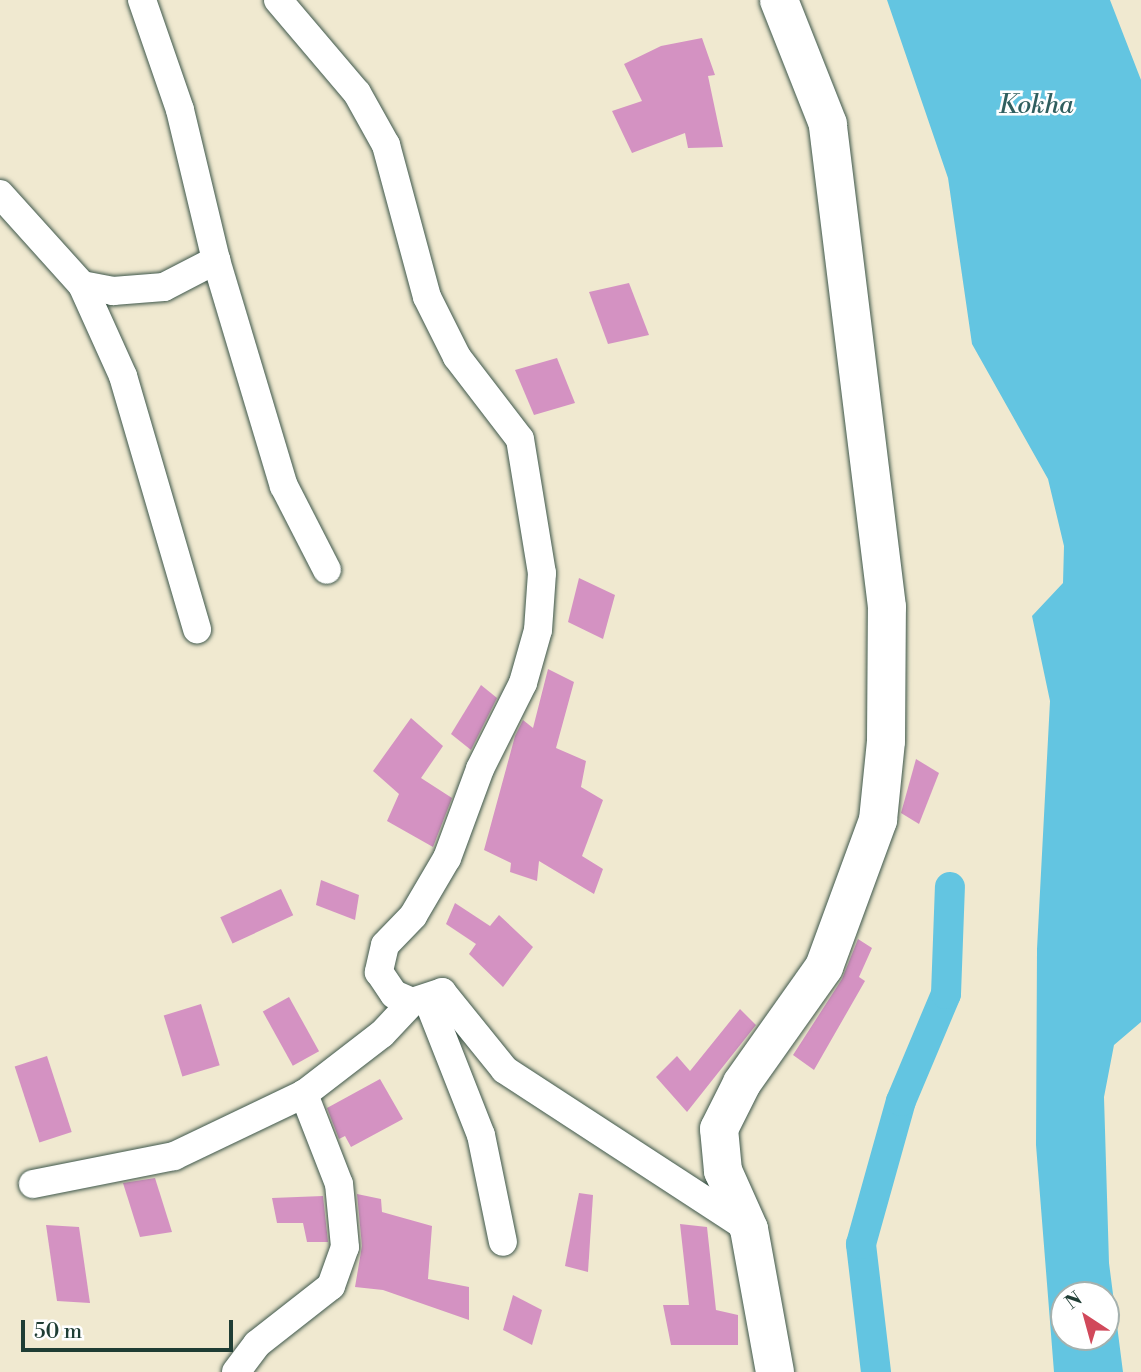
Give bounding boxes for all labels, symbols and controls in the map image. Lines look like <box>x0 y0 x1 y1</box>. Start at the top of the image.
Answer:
water label: Kokha <box>998 90 1074 122</box>
north arrow <box>1050 1281 1120 1351</box>
text: N <box>1061 1287 1087 1315</box>
scale bar <box>24 1306 236 1350</box>
text: 50 m <box>34 1319 82 1345</box>

